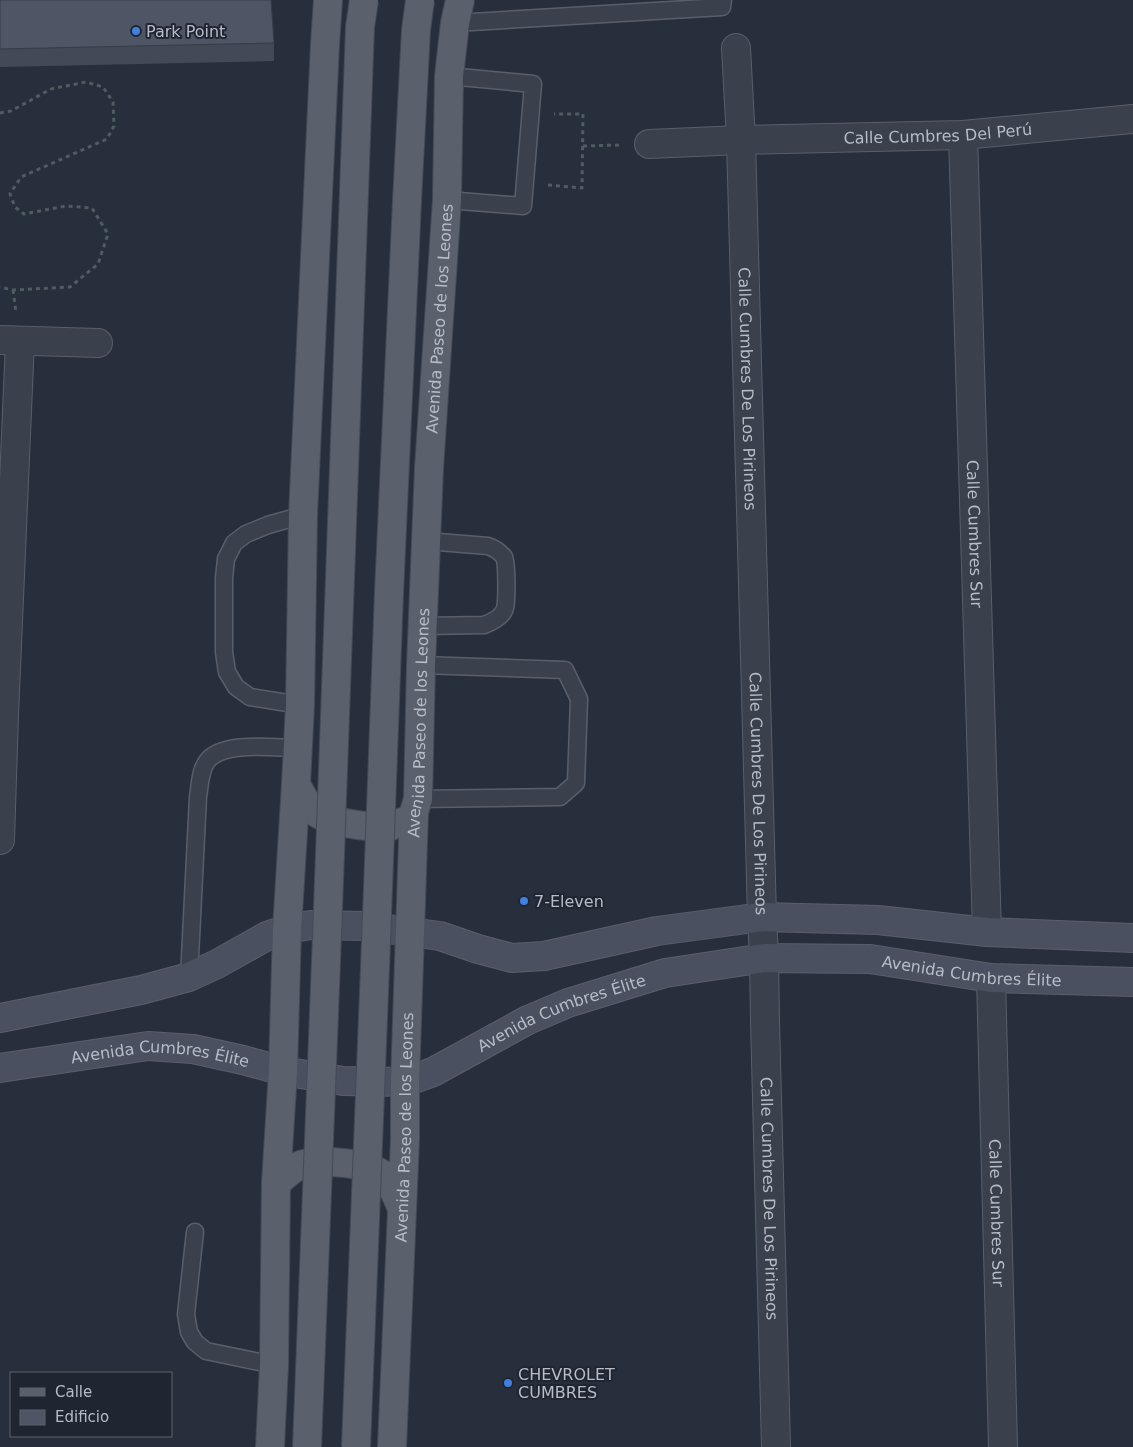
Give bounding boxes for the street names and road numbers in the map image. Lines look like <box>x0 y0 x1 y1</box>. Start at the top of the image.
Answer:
street label: Calle Cumbres Del Perú <box>843 119 1033 147</box>
street label: Avenida Paseo de los Leones <box>422 203 456 434</box>
street label: Calle Cumbres De Los Pirineos <box>735 267 761 511</box>
street label: Calle Cumbres Sur <box>963 459 987 609</box>
street label: Avenida Paseo de los Leones <box>404 608 433 838</box>
street label: Calle Cumbres De Los Pirineos <box>746 672 771 916</box>
street label: Avenida Cumbres Élite <box>881 952 1062 989</box>
street label: Avenida Cumbres Élite <box>474 970 648 1056</box>
street label: Avenida Paseo de los Leones <box>391 1012 417 1243</box>
street label: Avenida Cumbres Élite <box>69 1036 252 1071</box>
street label: Calle Cumbres De Los Pirineos <box>757 1077 782 1320</box>
street label: Calle Cumbres Sur <box>986 1139 1008 1288</box>

